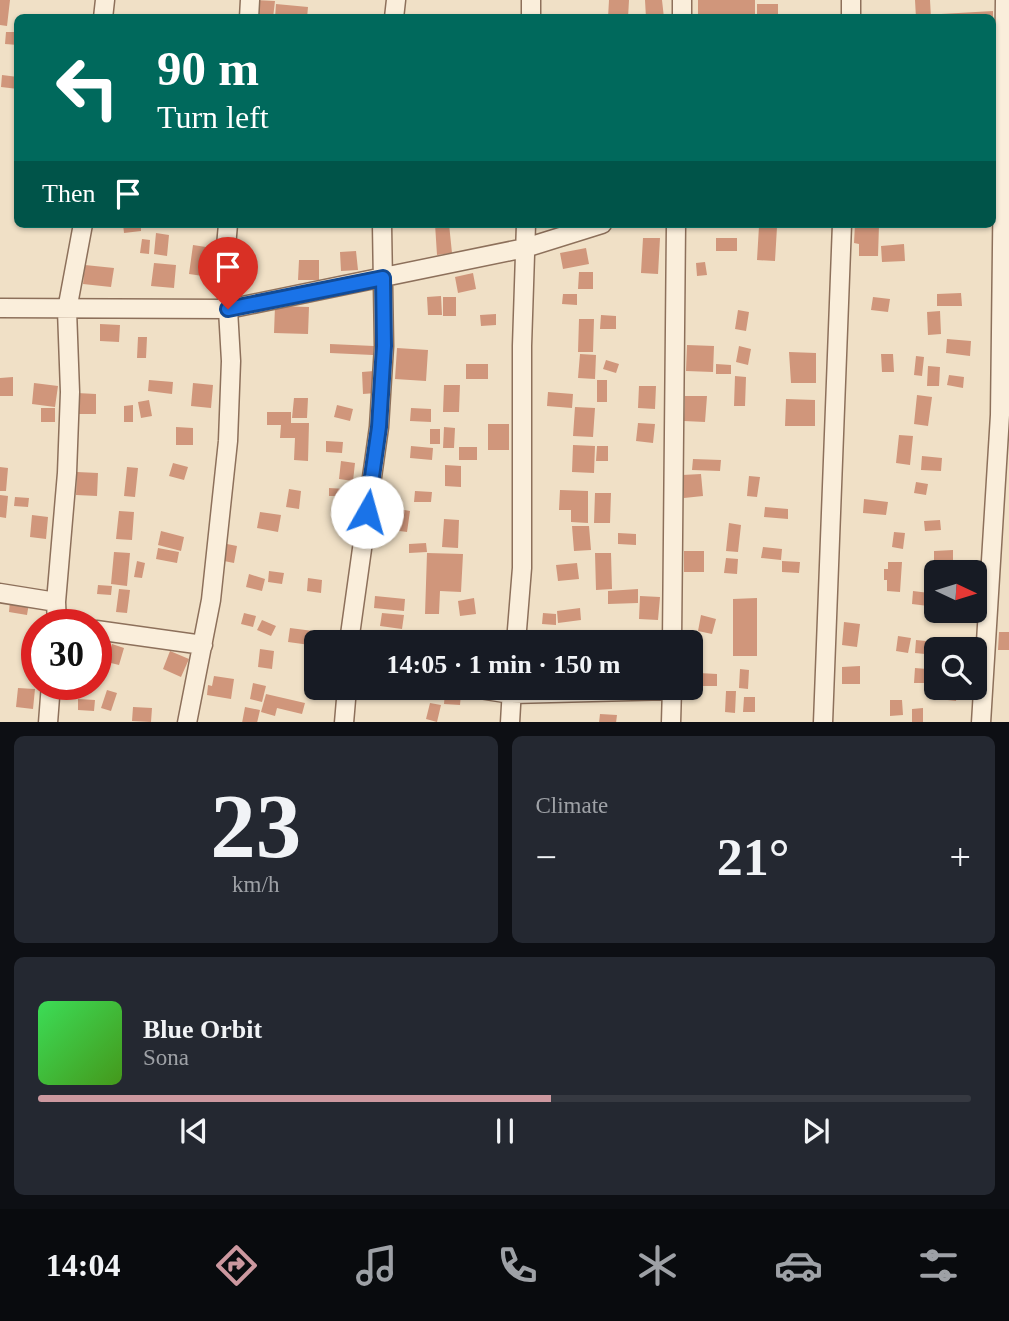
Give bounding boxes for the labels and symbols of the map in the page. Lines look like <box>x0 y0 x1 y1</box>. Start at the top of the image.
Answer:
pin <box>198 237 258 309</box>
position arrow <box>330 475 404 549</box>
north arrow <box>924 560 987 623</box>
speed limit sign: 30 <box>21 609 112 700</box>

